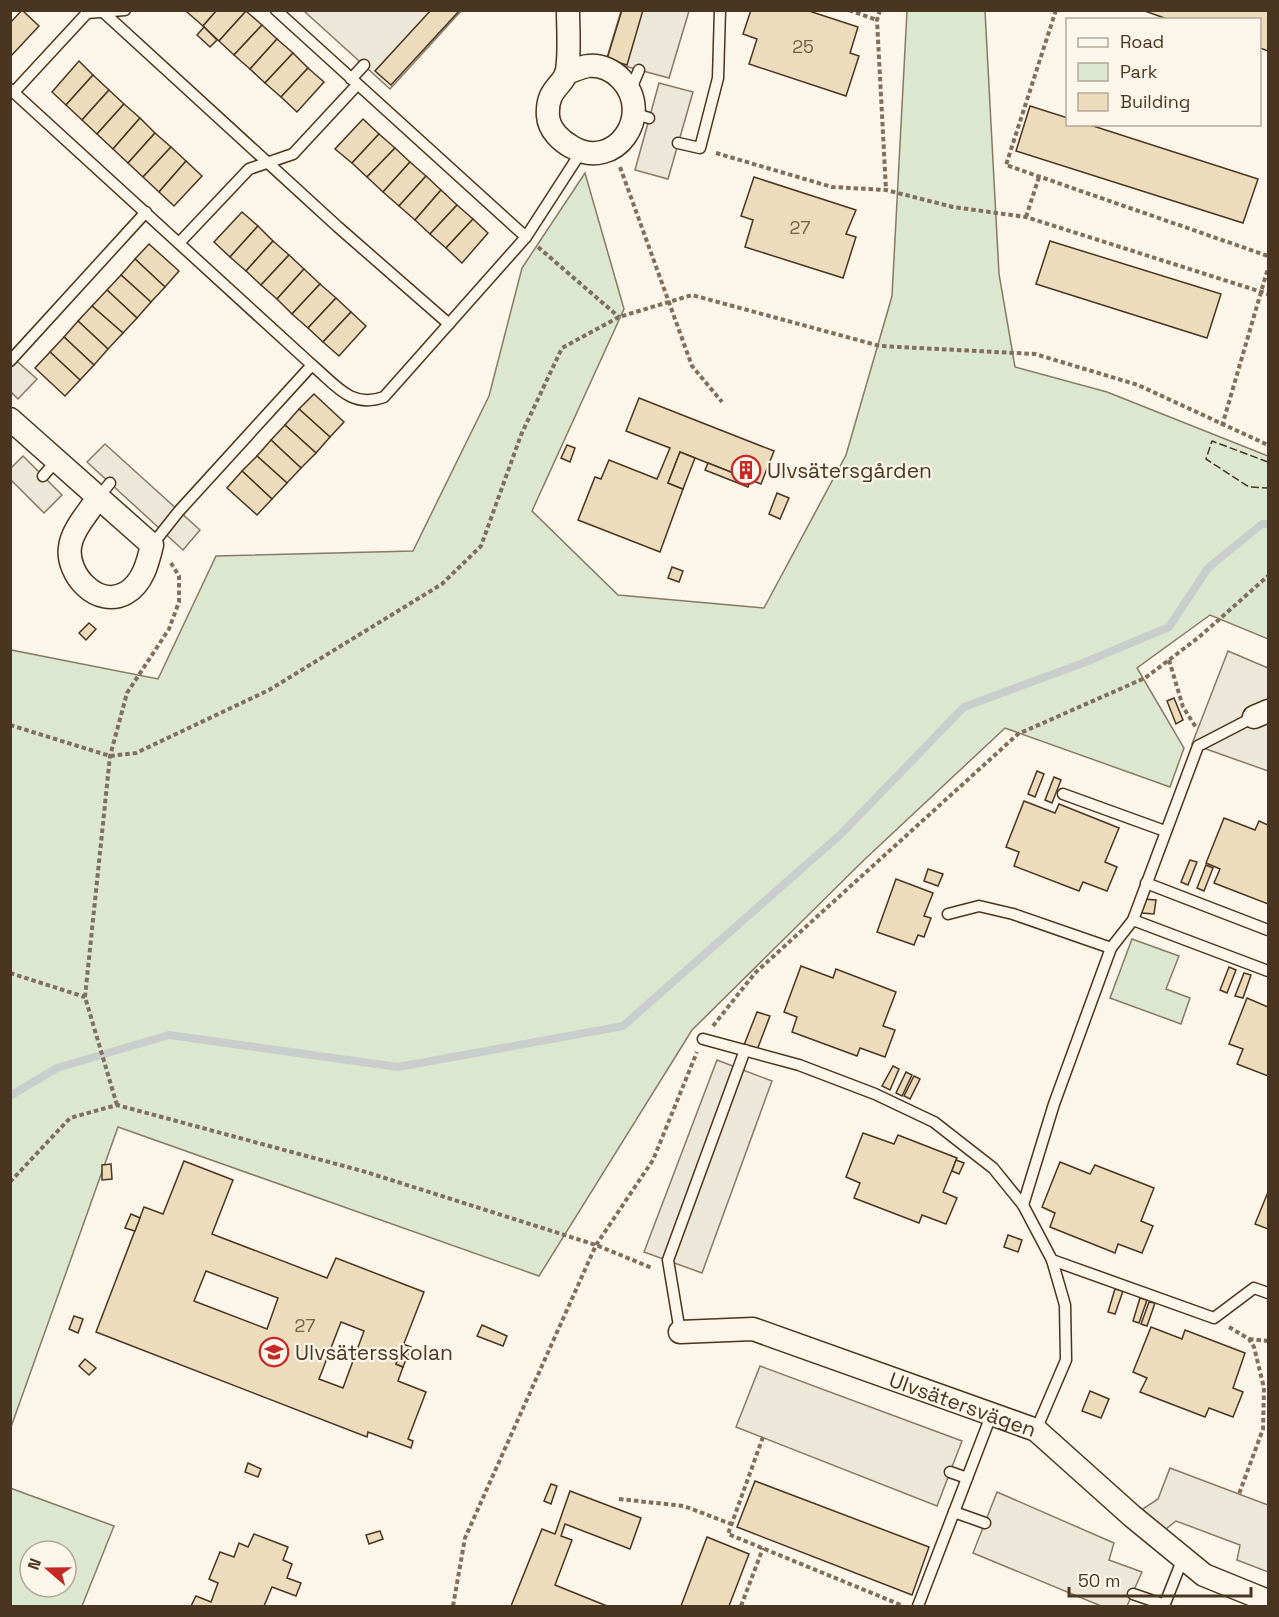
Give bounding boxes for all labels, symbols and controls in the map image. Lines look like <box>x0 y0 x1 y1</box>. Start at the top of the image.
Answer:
legend <box>1066 18 1261 126</box>
text: Road <box>1120 30 1164 53</box>
house number: 25 <box>792 35 814 58</box>
text: Park <box>1120 60 1158 83</box>
text: Building <box>1120 90 1190 113</box>
house number: 27 <box>790 216 810 239</box>
building icon: Ulvsätersgården <box>730 454 762 486</box>
place label: Ulvsätersgården <box>767 457 932 484</box>
house number: 27 <box>295 1314 315 1337</box>
school or university icon: Ulvsätersskolan <box>258 1336 290 1368</box>
place label: Ulvsätersskolan <box>295 1339 453 1366</box>
street label: Ulvsätersvägen <box>886 1365 1040 1443</box>
north arrow <box>18 1539 78 1599</box>
text: N <box>23 1555 46 1573</box>
scale bar <box>1069 1560 1250 1598</box>
text: 50 m <box>1078 1569 1120 1592</box>

